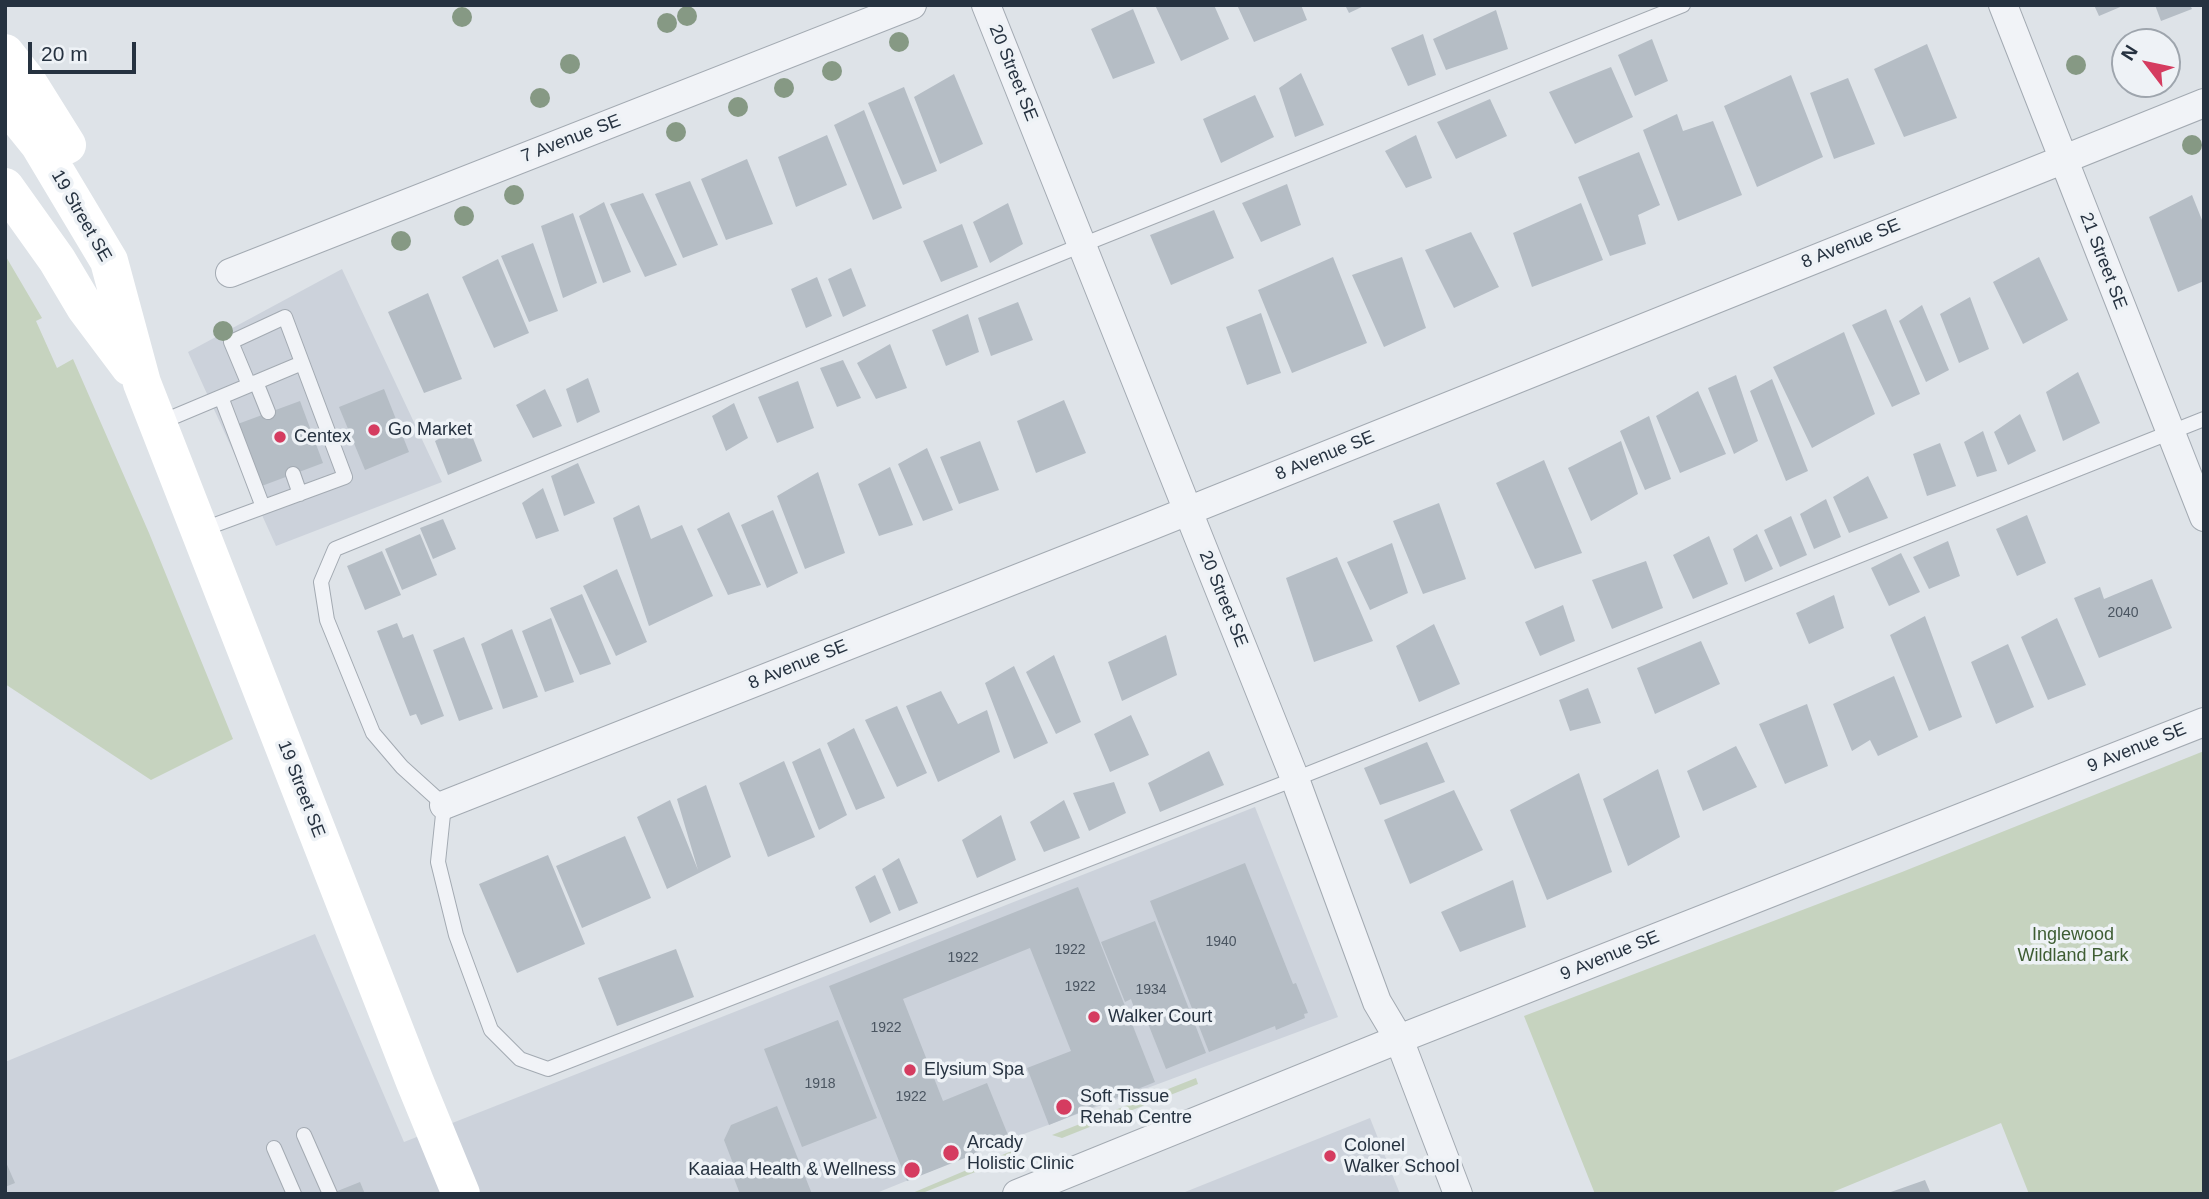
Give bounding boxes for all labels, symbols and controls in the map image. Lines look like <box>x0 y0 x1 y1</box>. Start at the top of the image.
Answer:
street label: 20 Street SE <box>984 22 1042 124</box>
scale bar <box>32 28 140 72</box>
north arrow <box>2111 28 2181 98</box>
text: N <box>2117 41 2142 64</box>
text: 20 m <box>41 42 88 65</box>
street label: 7 Avenue SE <box>518 110 624 168</box>
street label: 19 Street SE <box>46 166 116 266</box>
street label: 21 Street SE <box>2075 209 2131 313</box>
street label: 8 Avenue SE <box>1798 214 1904 274</box>
place label: Go Market <box>388 419 472 441</box>
marker: Go Market <box>366 422 382 438</box>
place label: Centex <box>294 426 351 448</box>
street label: 8 Avenue SE <box>1272 426 1378 486</box>
marker: Centex <box>272 429 288 445</box>
street label: 20 Street SE <box>1194 548 1252 650</box>
house number: 2040 <box>2107 605 2139 621</box>
street label: 8 Avenue SE <box>745 635 851 695</box>
street label: 9 Avenue SE <box>2084 718 2190 778</box>
street label: 19 Street SE <box>273 737 329 841</box>
park label: Inglewood Wildland Park <box>2017 924 2129 967</box>
street label: 9 Avenue SE <box>1557 926 1663 986</box>
house number: 1940 <box>1205 934 1237 950</box>
house number: 1922 <box>1054 942 1086 958</box>
house number: 1922 <box>947 950 979 966</box>
house number: 1922 <box>1064 979 1096 995</box>
house number: 1934 <box>1135 982 1167 998</box>
place label: Walker Court <box>1108 1006 1212 1028</box>
marker: Walker Court <box>1086 1009 1102 1025</box>
house number: 1922 <box>870 1020 902 1036</box>
place label: Elysium Spa <box>924 1059 1024 1081</box>
marker: Elysium Spa <box>902 1062 918 1078</box>
house number: 1918 <box>804 1076 836 1092</box>
place label: Soft Tissue Rehab Centre <box>1080 1086 1192 1128</box>
house number: 1922 <box>895 1089 927 1105</box>
marker: Soft Tissue Rehab Centre <box>1054 1097 1074 1117</box>
place label: Arcady Holistic Clinic <box>967 1132 1074 1174</box>
place label: Colonel Walker School <box>1344 1135 1459 1178</box>
marker: Arcady Holistic Clinic <box>941 1143 961 1163</box>
marker: Colonel Walker School <box>1322 1148 1338 1164</box>
place label: Kaaiaa Health & Wellness <box>688 1159 896 1181</box>
marker: Kaaiaa Health & Wellness <box>902 1160 922 1180</box>

